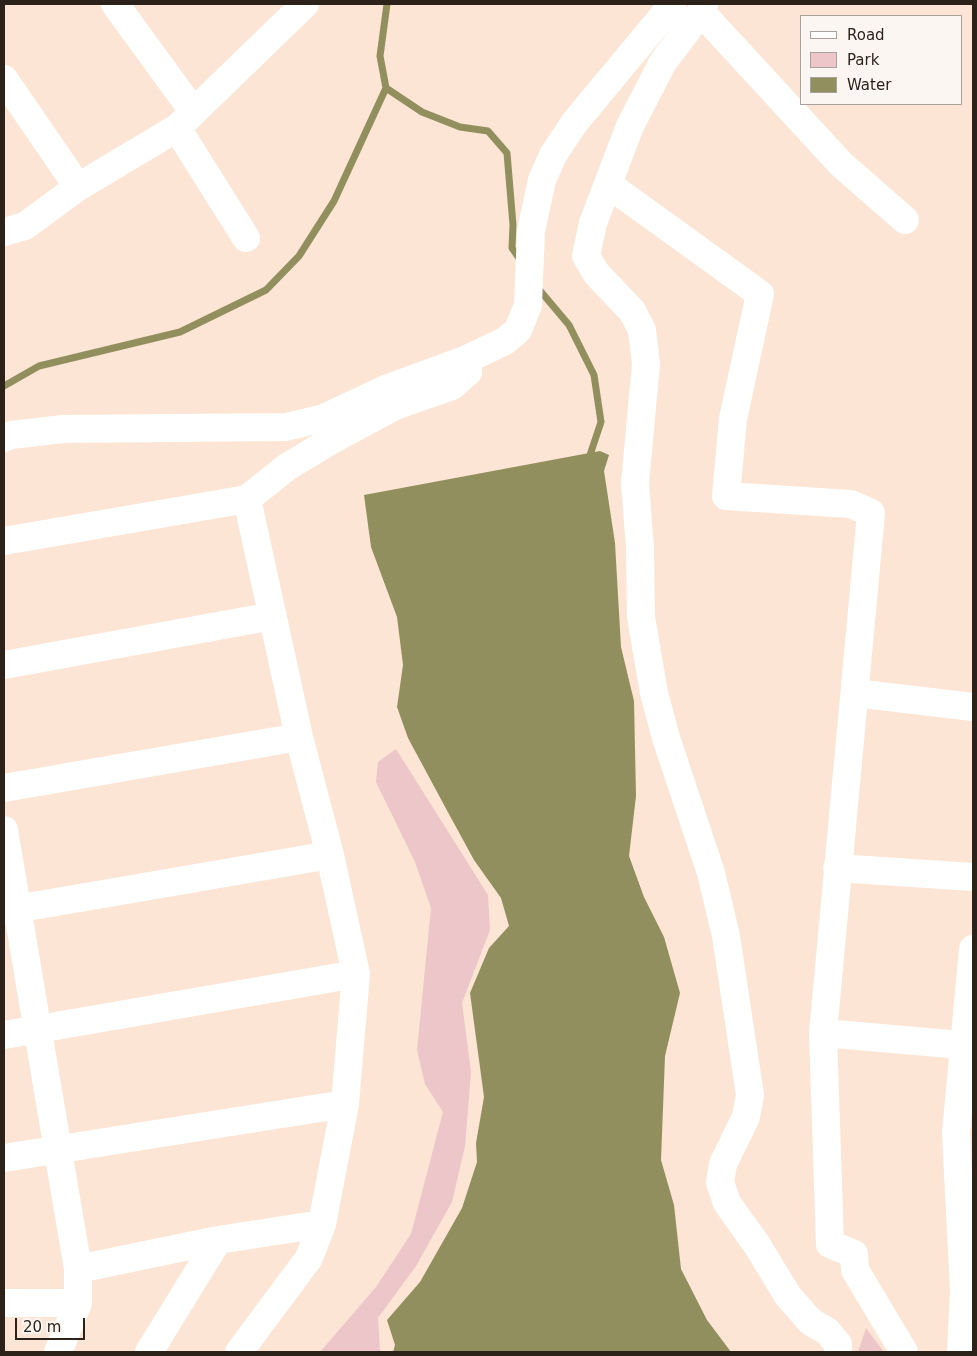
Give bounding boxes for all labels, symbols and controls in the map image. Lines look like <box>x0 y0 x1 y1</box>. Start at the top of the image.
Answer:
legend <box>800 15 962 105</box>
text: Road <box>847 26 885 44</box>
text: Park <box>847 51 879 69</box>
text: Water <box>847 76 891 94</box>
scale bar <box>18 1308 88 1340</box>
text: 20 m <box>23 1318 61 1336</box>

